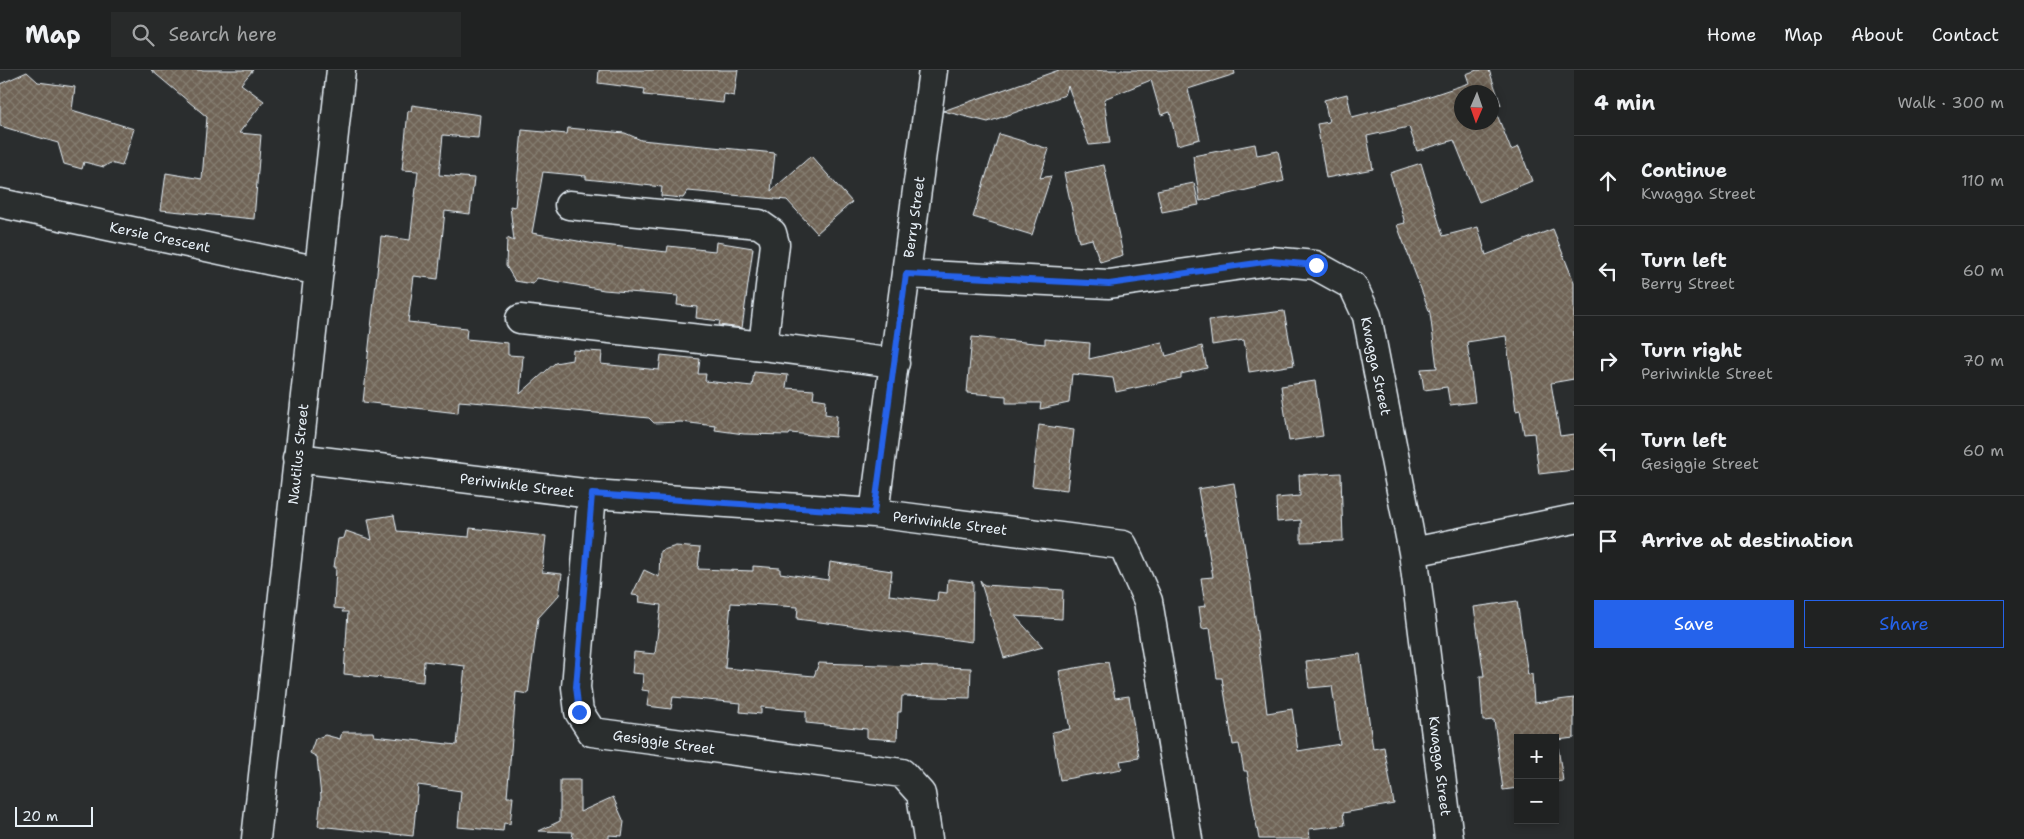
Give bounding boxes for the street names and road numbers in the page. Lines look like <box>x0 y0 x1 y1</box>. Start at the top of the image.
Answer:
street label: Berry Street <box>899 175 929 259</box>
street label: Kersie Crescent <box>108 218 212 256</box>
street label: Kwagga Street <box>1357 315 1395 417</box>
street label: Nautilus Street <box>284 403 312 505</box>
street label: Periwinkle Street <box>459 469 575 501</box>
street label: Periwinkle Street <box>892 507 1008 539</box>
street label: Kwagga Street <box>1425 715 1455 817</box>
street label: Gesiggie Street <box>612 726 716 758</box>

